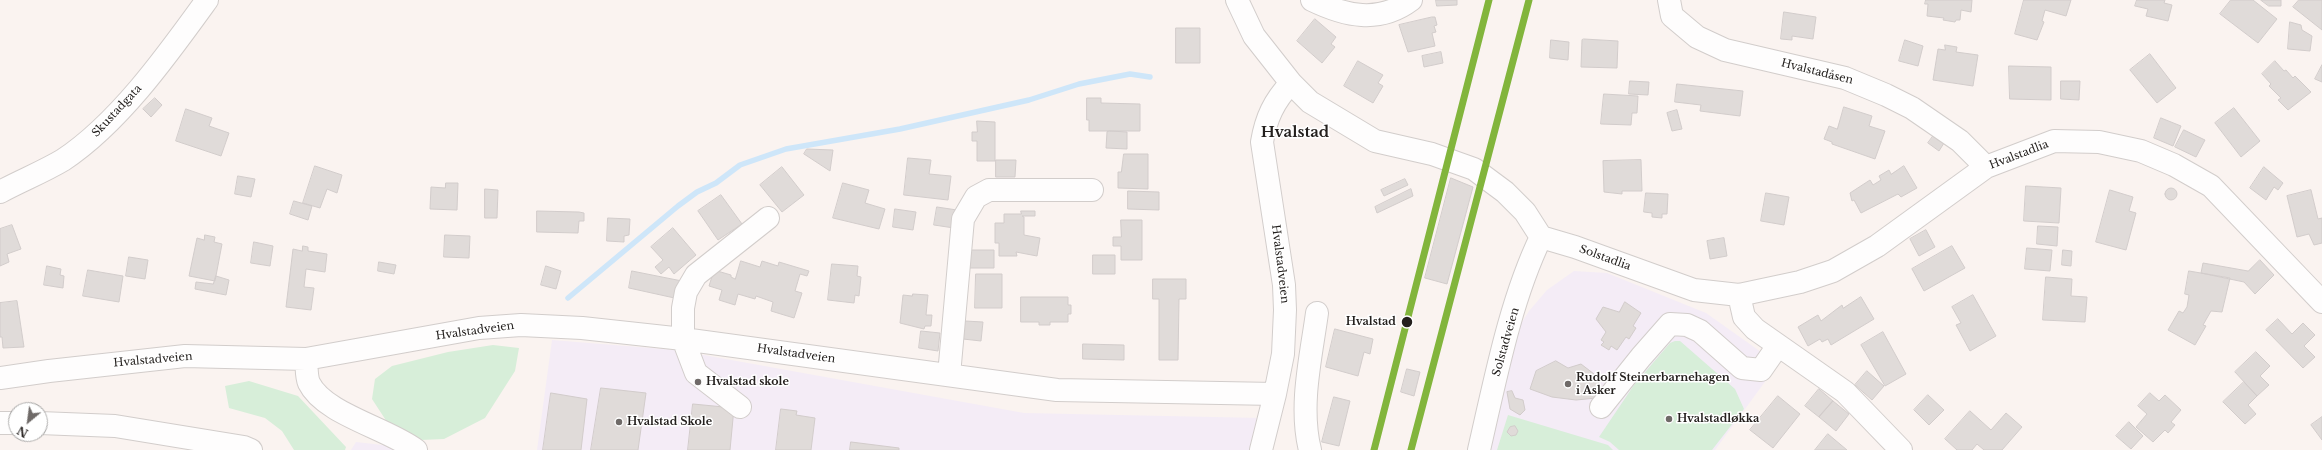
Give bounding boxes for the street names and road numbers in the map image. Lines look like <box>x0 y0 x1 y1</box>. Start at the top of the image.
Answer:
street label: Hvalstadåsen <box>1780 57 1854 87</box>
street label: Skustadgata <box>89 82 145 140</box>
street label: Hvalstadlia <box>1988 138 2050 172</box>
street label: Hvalstadveien <box>1269 224 1291 304</box>
street label: Solstadlia <box>1577 243 1633 273</box>
street label: Solstadveien <box>1490 306 1522 378</box>
street label: Hvalstadveien <box>435 319 515 343</box>
street label: Hvalstadveien <box>756 342 836 366</box>
street label: Hvalstadveien <box>113 350 193 370</box>

